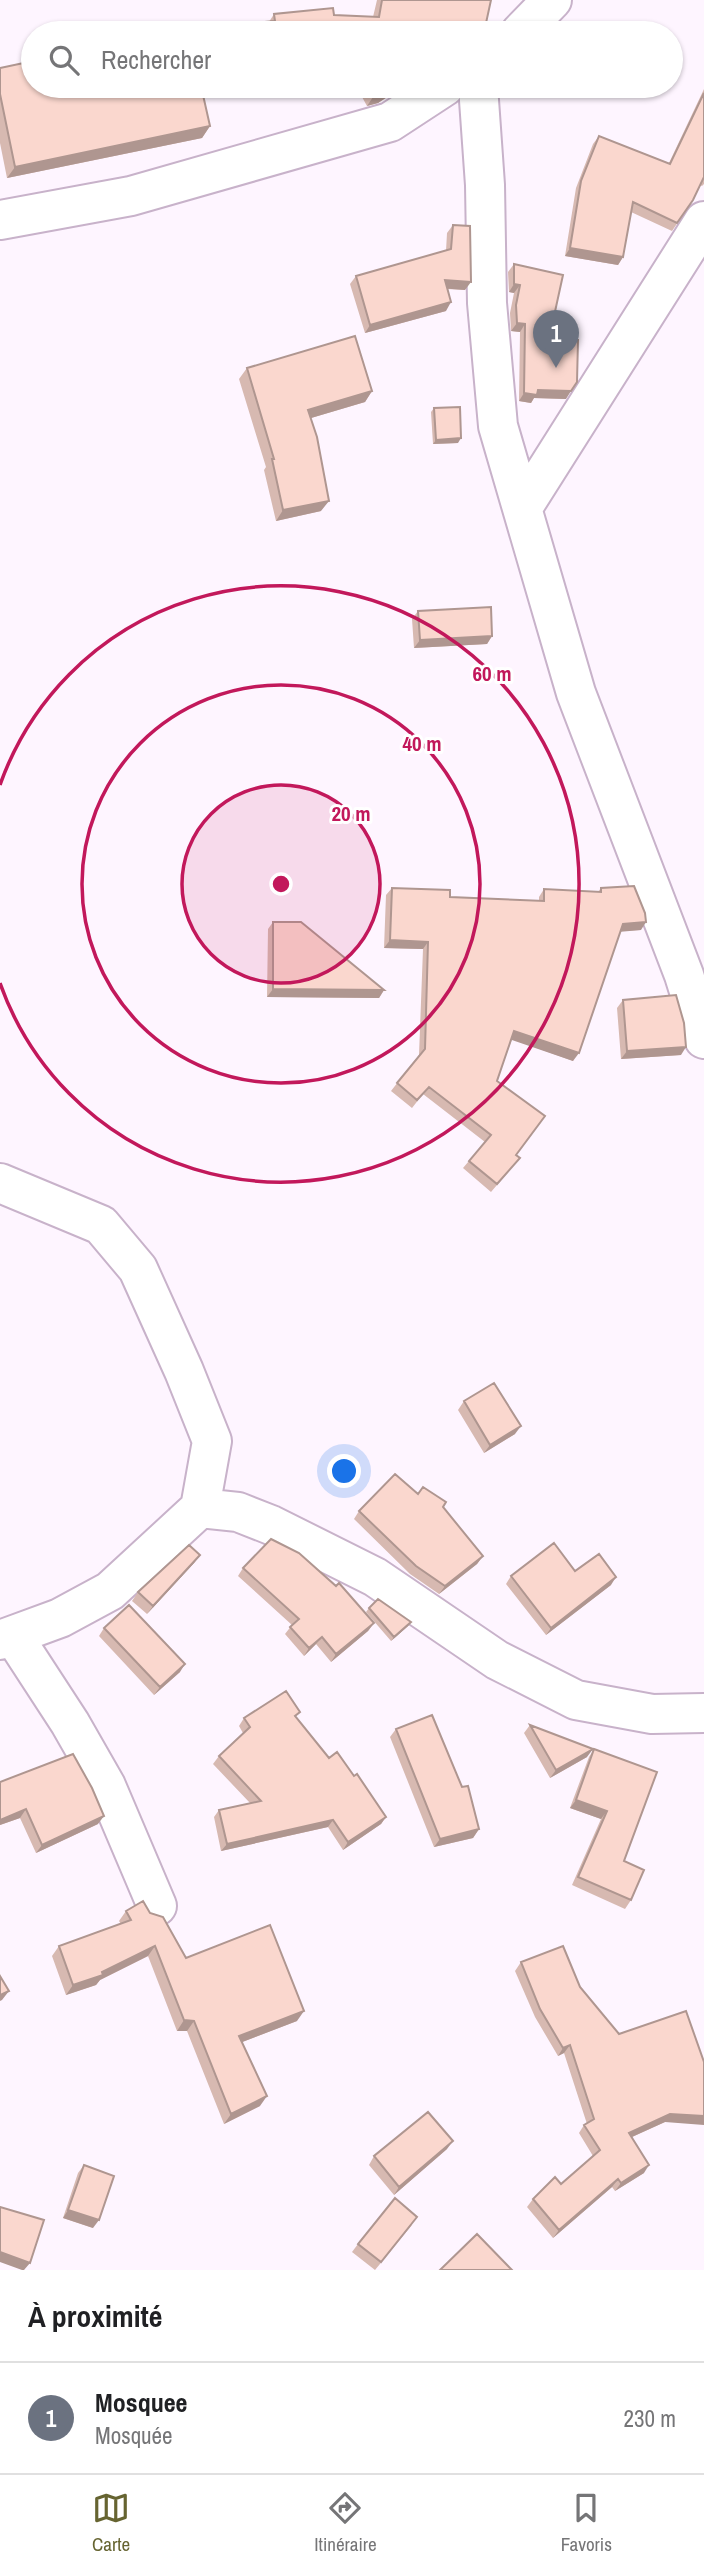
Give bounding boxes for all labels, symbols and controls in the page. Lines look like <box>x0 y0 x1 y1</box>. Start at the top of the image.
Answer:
search box <box>21 21 683 98</box>
icon: search <box>45 41 83 79</box>
text: Rechercher <box>101 42 211 77</box>
pin: 1 <box>533 310 579 368</box>
text: 60 m <box>472 659 512 688</box>
text: 40 m <box>402 729 442 758</box>
text: 20 m <box>331 799 371 828</box>
centre of rings <box>269 872 293 896</box>
your location <box>327 1454 361 1488</box>
text: À proximité <box>28 2296 162 2336</box>
text: Mosquee <box>95 2385 187 2420</box>
text: 1 <box>46 2403 56 2434</box>
text: 230 m <box>624 2403 676 2434</box>
text: Mosquée <box>95 2420 173 2451</box>
tab: Carte <box>92 2489 130 2557</box>
tab: Itinéraire <box>314 2489 377 2557</box>
tab: Favoris <box>561 2489 612 2557</box>

